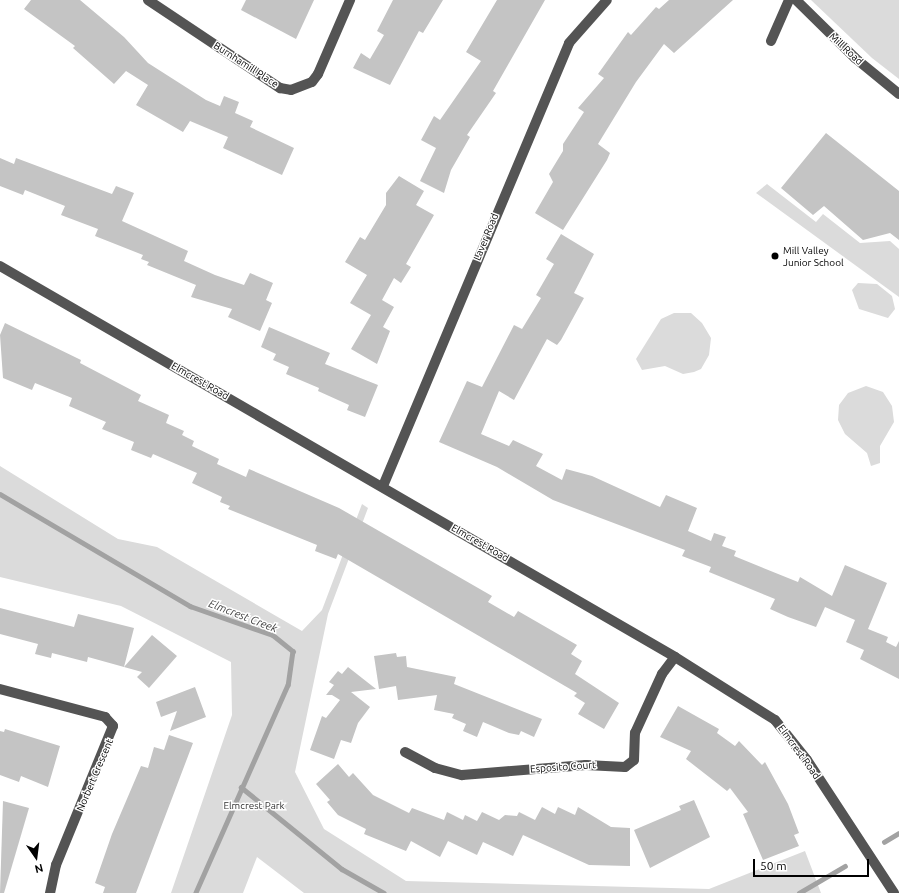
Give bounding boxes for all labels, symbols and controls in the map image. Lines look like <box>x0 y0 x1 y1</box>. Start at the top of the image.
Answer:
street label: Mill Road <box>827 30 865 68</box>
street label: Burnhamill Place <box>211 40 281 90</box>
street label: Laver Road <box>471 212 501 262</box>
place label: Mill Valley Junior School <box>783 244 844 268</box>
marker: Mill Valley Junior School <box>770 251 780 261</box>
street label: Elmcrest Road <box>169 360 231 402</box>
street label: Elmcrest Road <box>449 522 511 564</box>
water label: Elmcrest Creek <box>207 597 279 635</box>
street label: Elmcrest Road <box>775 722 823 782</box>
street label: Norbert Crescent <box>74 737 116 813</box>
street label: Esposito Court <box>530 759 596 775</box>
park label: Elmcrest Park <box>223 800 285 812</box>
north arrow <box>16 837 56 877</box>
scale bar <box>755 851 871 877</box>
text: 50 m <box>760 859 787 872</box>
text: N <box>33 862 44 875</box>

